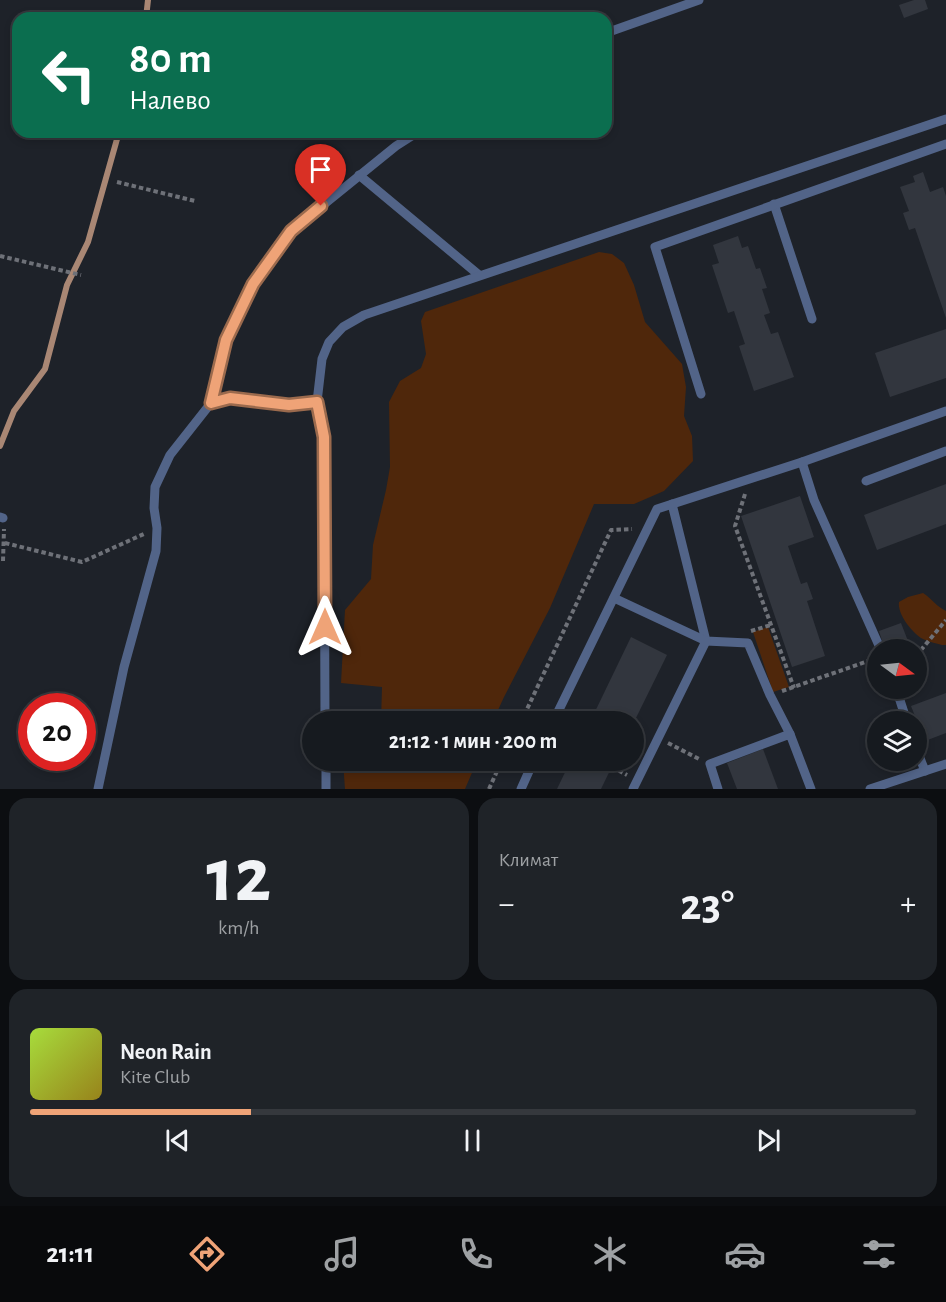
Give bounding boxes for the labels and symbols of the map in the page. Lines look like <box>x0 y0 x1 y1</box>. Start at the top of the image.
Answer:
pin <box>295 144 346 206</box>
position arrow <box>293 595 357 659</box>
north arrow <box>867 639 927 699</box>
speed limit sign: 20 <box>18 693 96 771</box>

